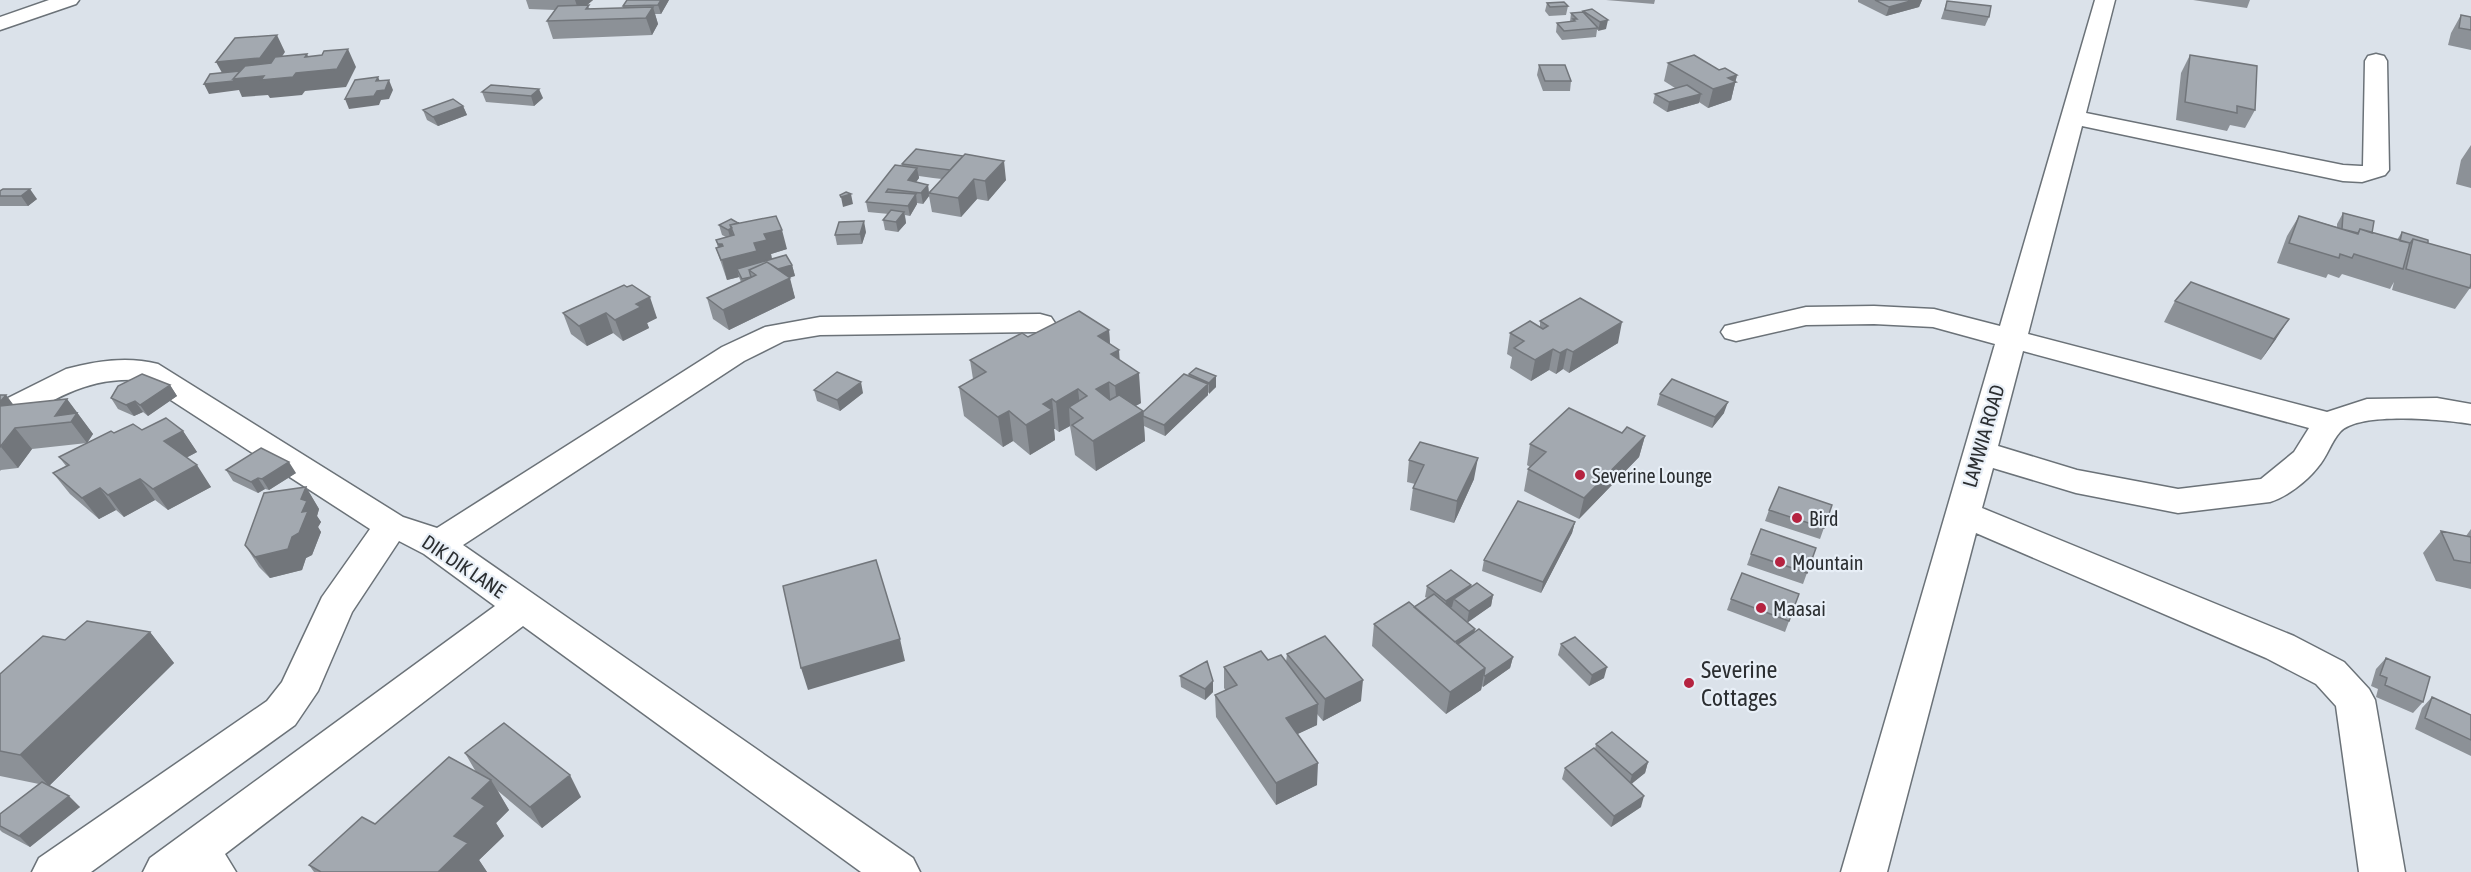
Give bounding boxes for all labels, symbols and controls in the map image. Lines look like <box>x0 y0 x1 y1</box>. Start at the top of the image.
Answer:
street label: LAMWIA ROAD <box>1957 382 2009 490</box>
place label: Severine Lounge <box>1592 464 1712 487</box>
marker: Severine Lounge <box>1573 468 1587 482</box>
place label: Bird <box>1809 507 1838 530</box>
marker: Bird <box>1790 511 1804 525</box>
street label: DIK DIK LANE <box>418 530 510 603</box>
place label: Mountain <box>1792 551 1864 574</box>
marker: Mountain <box>1773 555 1787 569</box>
place label: Maasai <box>1773 597 1826 620</box>
marker: Maasai <box>1754 601 1768 615</box>
place label: Severine Cottages <box>1701 656 1777 711</box>
marker: Severine Cottages <box>1682 676 1696 690</box>

